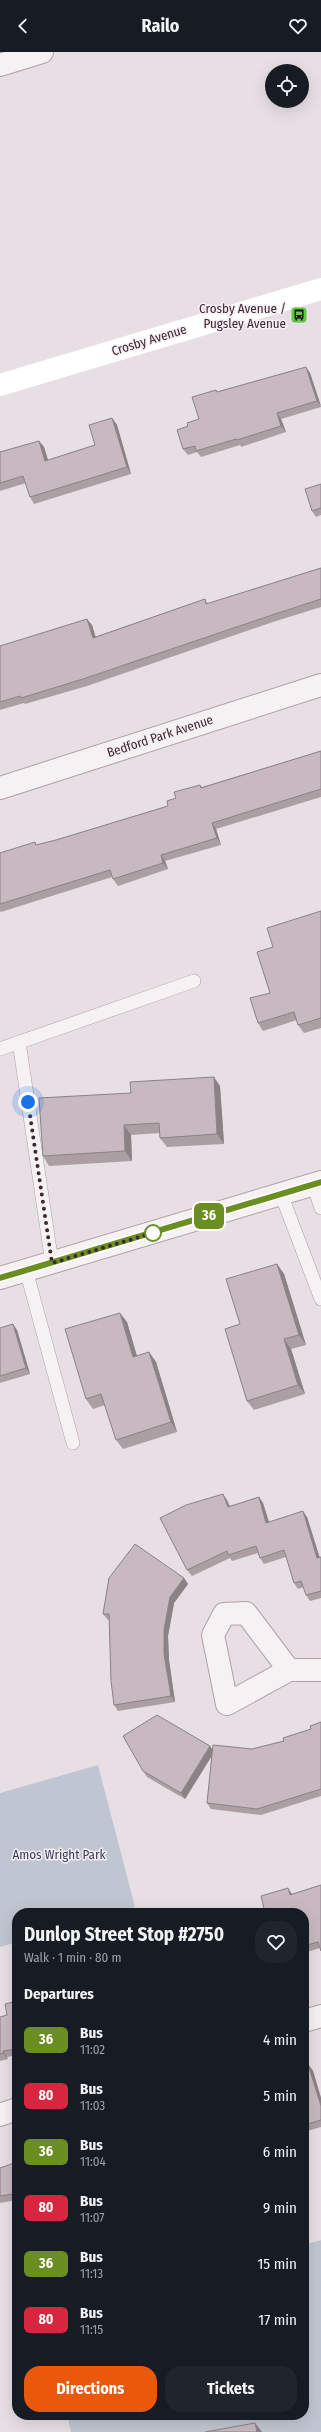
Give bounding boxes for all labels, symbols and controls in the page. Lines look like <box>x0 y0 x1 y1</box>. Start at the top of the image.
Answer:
icon: back <box>12 15 34 37</box>
text: Railo <box>142 15 179 37</box>
icon: heart <box>287 15 309 37</box>
map controls <box>265 64 309 108</box>
button: locate <box>265 64 309 108</box>
place label: Crosby Avenue / Pugsley Avenue <box>199 301 286 331</box>
bus stop icon: Crosby Avenue / Pugsley Avenue <box>289 305 309 325</box>
street label: Crosby Avenue <box>110 321 188 359</box>
street label: Bedford Park Avenue <box>105 712 215 760</box>
your location <box>18 1092 38 1112</box>
line badge: 36 <box>191 1203 227 1229</box>
text: 36 <box>202 1207 216 1224</box>
unlabelled marker <box>144 1224 162 1242</box>
park label: Amos Wright Park <box>12 1847 106 1862</box>
button: heart <box>255 1921 297 1963</box>
text: Dunlop Street Stop #2750 <box>24 1923 224 1946</box>
text: Walk · 1 min · 80 m <box>24 1950 121 1965</box>
text: Departures <box>24 1985 94 2003</box>
text: Bus <box>80 2024 103 2042</box>
text: 36 <box>39 2031 53 2048</box>
text: 4 min <box>263 2031 297 2049</box>
text: 11:02 <box>80 2042 105 2057</box>
text: Bus <box>80 2080 103 2098</box>
text: 80 <box>38 2087 54 2104</box>
text: 5 min <box>263 2087 297 2105</box>
text: 11:03 <box>80 2098 105 2113</box>
text: Bus <box>80 2136 103 2154</box>
text: 36 <box>39 2143 53 2160</box>
text: 6 min <box>263 2143 297 2161</box>
text: 11:04 <box>80 2154 106 2169</box>
text: Bus <box>80 2192 103 2210</box>
text: 80 <box>38 2199 54 2216</box>
text: 9 min <box>263 2199 297 2217</box>
text: 11:07 <box>80 2210 105 2225</box>
text: Bus <box>80 2248 103 2266</box>
text: 36 <box>39 2255 53 2272</box>
text: 15 min <box>258 2255 297 2273</box>
text: 11:13 <box>80 2266 103 2281</box>
text: Bus <box>80 2304 103 2322</box>
text: 80 <box>38 2311 54 2328</box>
text: 17 min <box>258 2311 297 2329</box>
text: 11:15 <box>80 2322 103 2337</box>
button: Directions <box>24 2366 157 2412</box>
button: Tickets <box>165 2366 297 2412</box>

